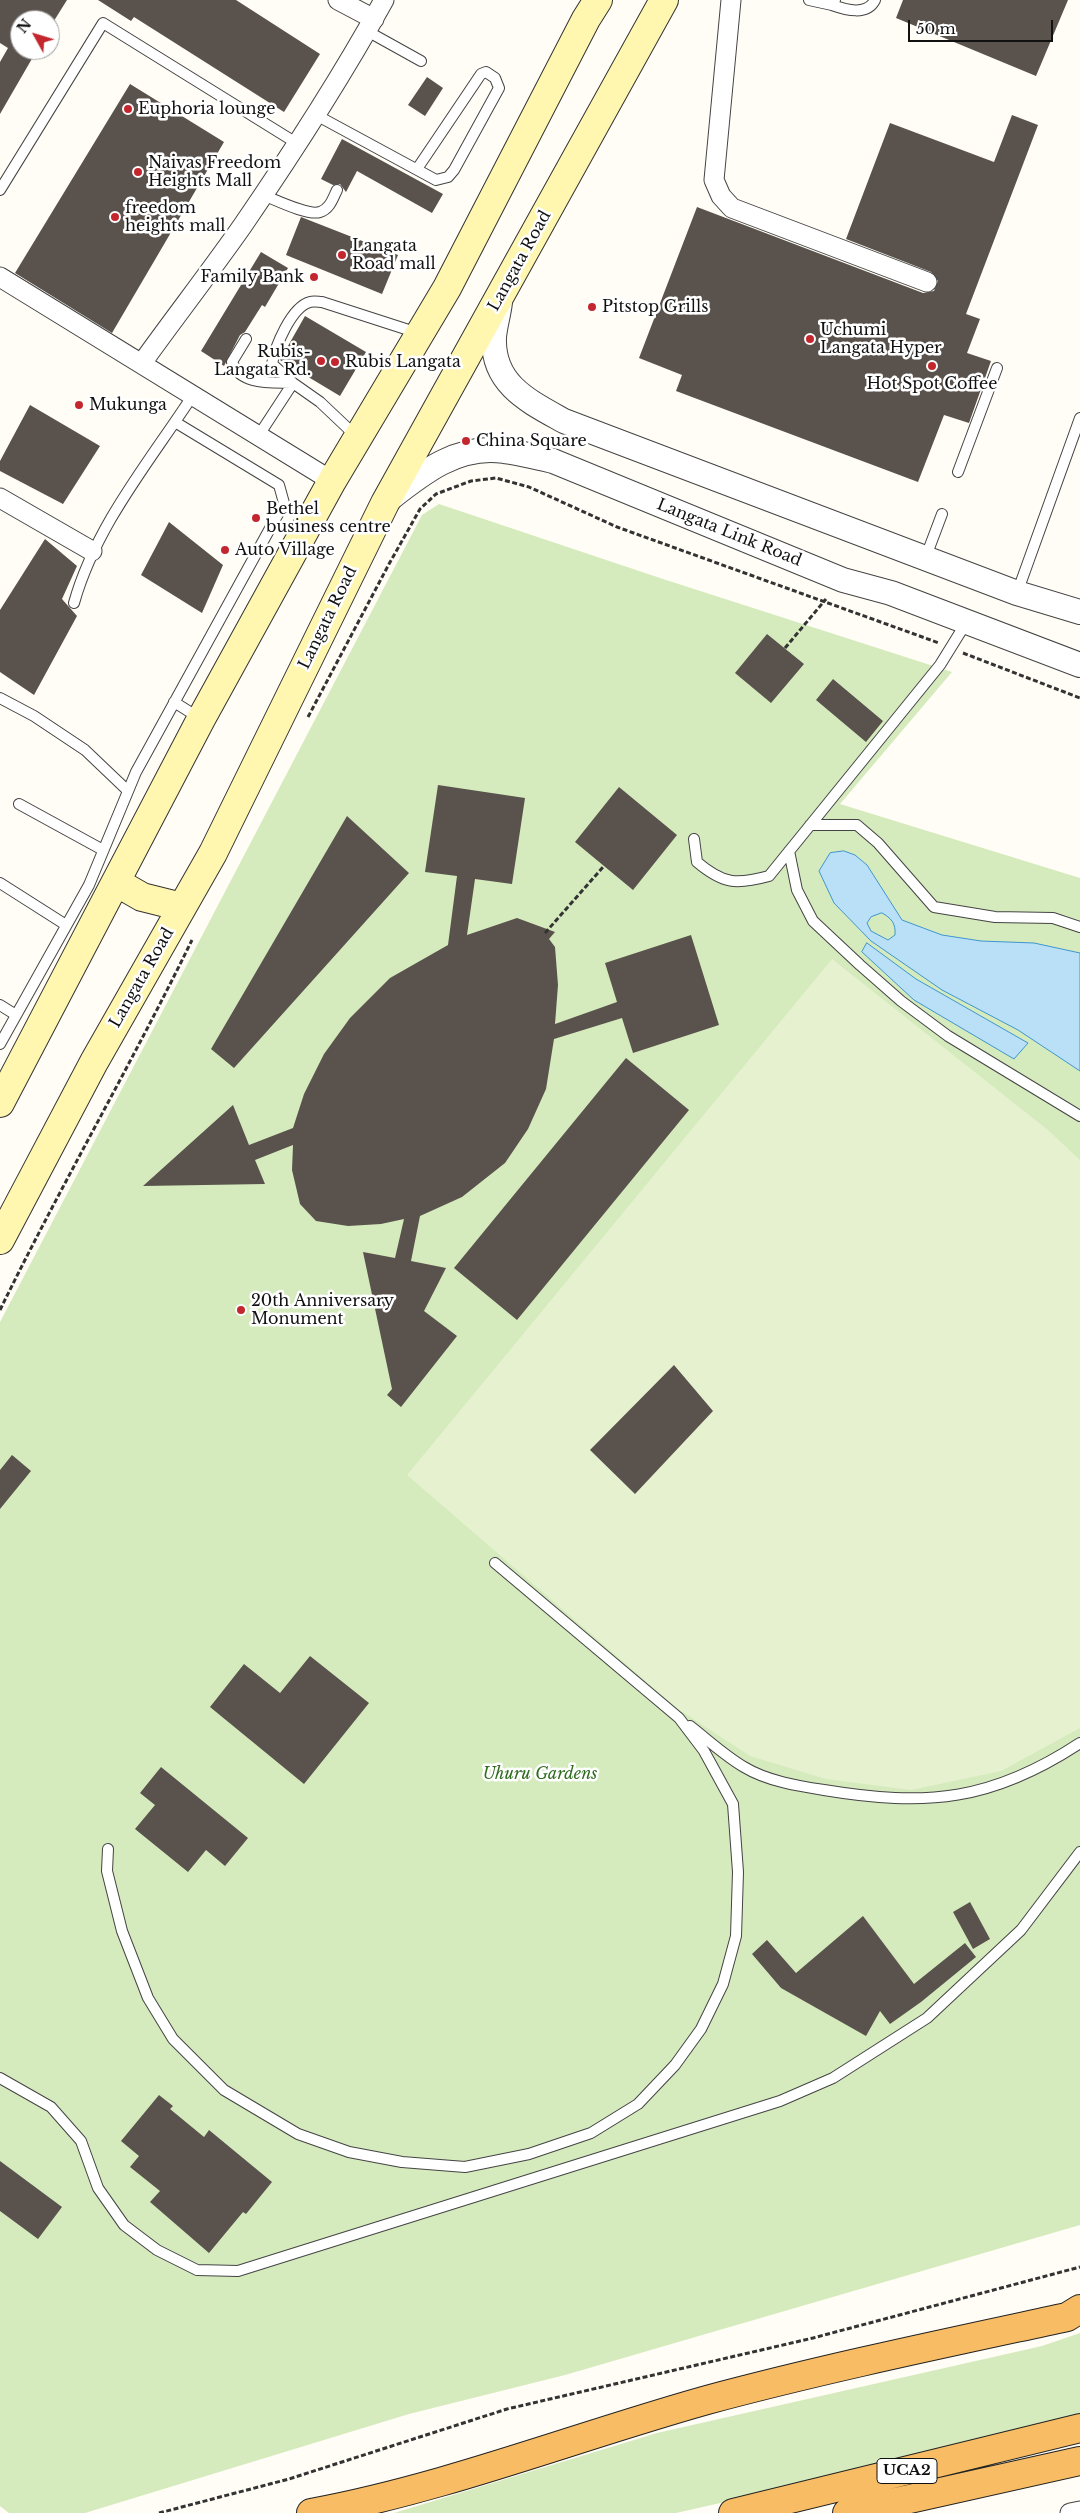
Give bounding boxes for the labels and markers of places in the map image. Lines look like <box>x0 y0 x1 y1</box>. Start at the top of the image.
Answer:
place label: Euphoria lounge <box>138 99 275 119</box>
marker: Euphoria lounge <box>122 103 134 115</box>
place label: Naivas Freedom Heights Mall <box>148 153 281 191</box>
marker: Naivas Freedom Heights Mall <box>132 166 144 178</box>
place label: freedom heights mall <box>125 198 226 236</box>
marker: freedom heights mall <box>109 211 121 223</box>
place label: Langata Road mall <box>352 236 436 274</box>
marker: Langata Road mall <box>336 249 348 261</box>
place label: Family Bank <box>200 267 304 287</box>
marker: Family Bank <box>308 271 320 283</box>
place label: Pitstop Grills <box>602 297 708 317</box>
marker: Pitstop Grills <box>586 301 598 313</box>
place label: Uchumi Langata Hyper <box>820 320 942 358</box>
marker: Uchumi Langata Hyper <box>804 333 816 345</box>
place label: Rubis- Langata Rd. <box>214 342 311 380</box>
place label: Rubis Langata <box>345 352 461 372</box>
marker: Rubis- Langata Rd. <box>315 355 327 367</box>
marker: Rubis Langata <box>329 356 341 368</box>
marker: Hot Spot Coffee <box>926 360 938 372</box>
place label: Hot Spot Coffee <box>867 374 997 394</box>
place label: Mukunga <box>89 395 167 415</box>
marker: Mukunga <box>73 399 85 411</box>
place label: China Square <box>476 431 587 451</box>
marker: China Square <box>460 435 472 447</box>
place label: Bethel business centre <box>266 499 391 537</box>
marker: Bethel business centre <box>250 512 262 524</box>
place label: Auto Village <box>235 540 335 560</box>
marker: Auto Village <box>219 544 231 556</box>
place label: 20th Anniversary Monument <box>251 1291 394 1329</box>
marker: 20th Anniversary Monument <box>235 1304 247 1316</box>

